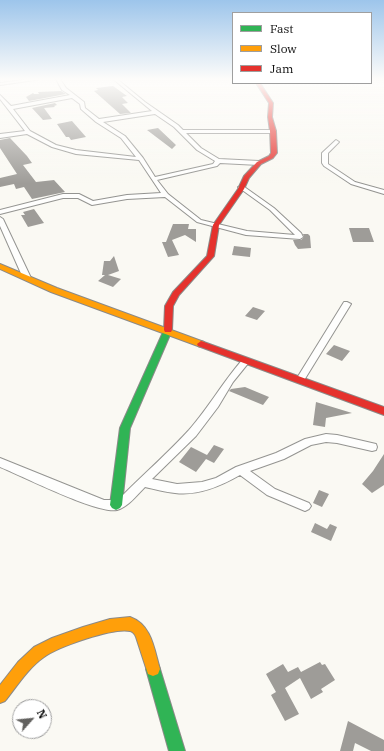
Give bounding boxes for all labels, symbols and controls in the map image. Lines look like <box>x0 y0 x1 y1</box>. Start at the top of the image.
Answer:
legend <box>232 12 372 84</box>
text: Fast <box>270 21 294 36</box>
text: Slow <box>270 41 297 56</box>
text: Jam <box>270 61 293 76</box>
north arrow <box>12 699 52 739</box>
text: N <box>34 707 50 721</box>

